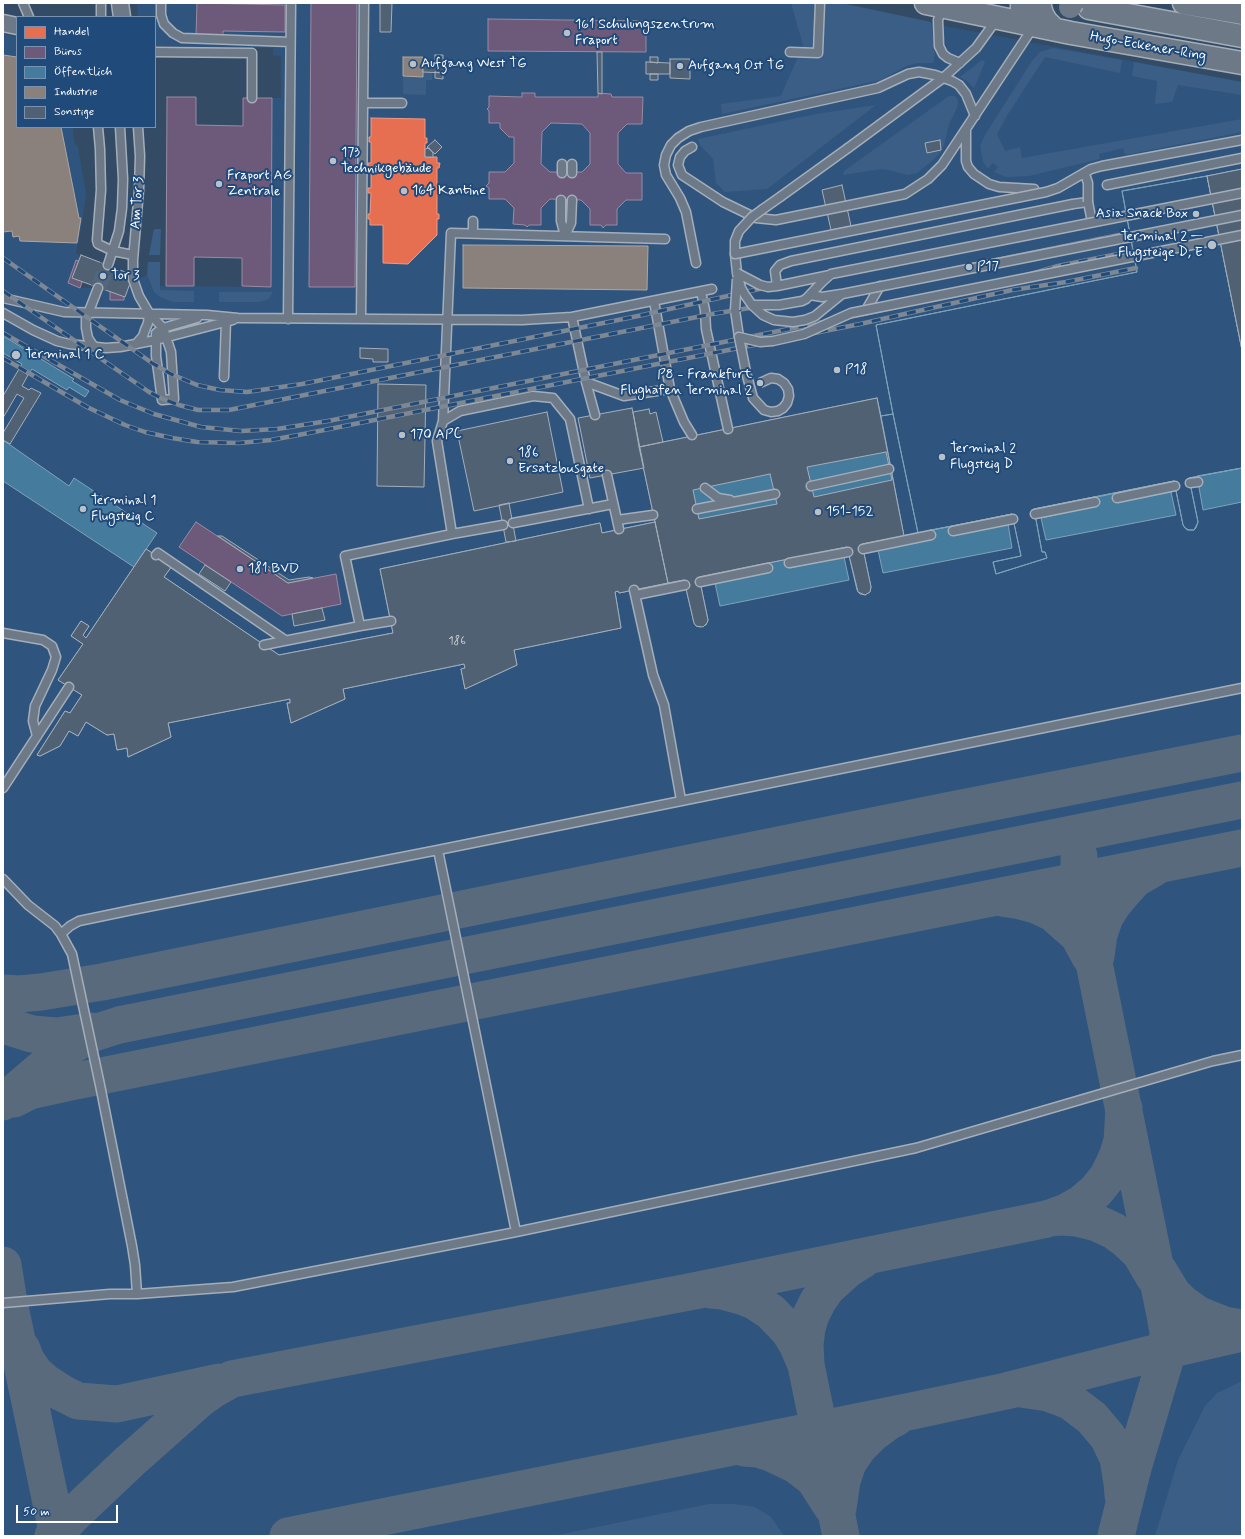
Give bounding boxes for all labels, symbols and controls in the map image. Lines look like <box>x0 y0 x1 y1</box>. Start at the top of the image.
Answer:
legend <box>16 16 156 128</box>
place label: 161 Schulungszentrum Fraport <box>575 17 715 50</box>
text: Handel <box>54 24 89 40</box>
marker: 161 Schulungszentrum Fraport <box>562 28 572 38</box>
street label: Hugo-Eckener-Ring <box>1089 29 1207 65</box>
text: Büros <box>54 44 82 60</box>
place label: Aufgang West TG <box>421 56 527 72</box>
place label: Aufgang Ost TG <box>688 58 784 74</box>
marker: Aufgang West TG <box>408 59 418 69</box>
marker: Aufgang Ost TG <box>675 61 685 71</box>
text: Öffentlich <box>54 64 112 80</box>
text: Industrie <box>54 84 98 100</box>
text: Sonstige <box>54 104 94 120</box>
place label: 173 Technikgebäude <box>341 145 432 178</box>
marker: 173 Technikgebäude <box>328 156 338 166</box>
place label: Fraport AG Zentrale <box>227 168 292 200</box>
street label: Am Tor 3 <box>128 176 148 230</box>
marker: Fraport AG Zentrale <box>214 179 224 189</box>
place label: 164 Kantine <box>412 183 486 199</box>
marker: 164 Kantine <box>399 186 409 196</box>
place label: Asia Snack Box <box>1096 206 1188 222</box>
marker: Asia Snack Box <box>1191 209 1201 219</box>
place label: Terminal 2 — Flugsteige D, E <box>1118 229 1203 262</box>
marker: Terminal 2 — Flugsteige D, E <box>1206 239 1218 251</box>
place label: P17 <box>977 259 999 275</box>
marker: P17 <box>964 262 974 272</box>
place label: Tor 3 <box>111 268 140 284</box>
marker: Tor 3 <box>98 271 108 281</box>
place label: Terminal 1 C <box>25 347 104 363</box>
marker: Terminal 1 C <box>10 349 22 361</box>
place label: P18 <box>845 362 867 378</box>
marker: P18 <box>832 365 842 375</box>
place label: P8 - Frankfurt Flughafen Terminal 2 <box>620 367 752 400</box>
marker: P8 - Frankfurt Flughafen Terminal 2 <box>755 378 765 388</box>
place label: 170 APC <box>410 427 462 443</box>
marker: 170 APC <box>397 430 407 440</box>
place label: Terminal 2 Flugsteig D <box>950 441 1016 474</box>
place label: 186 Ersatzbusgate <box>518 445 604 478</box>
marker: Terminal 2 Flugsteig D <box>937 452 947 462</box>
marker: 186 Ersatzbusgate <box>505 456 515 466</box>
place label: Terminal 1 Flugsteig C <box>91 493 157 526</box>
marker: Terminal 1 Flugsteig C <box>78 504 88 514</box>
place label: 151-152 <box>826 504 874 520</box>
marker: 151-152 <box>813 507 823 517</box>
place label: 181 BVD <box>248 561 299 577</box>
marker: 181 BVD <box>235 564 245 574</box>
house number: 186 <box>448 634 466 648</box>
scale bar <box>18 1497 120 1523</box>
text: 50 m <box>23 1504 50 1520</box>

